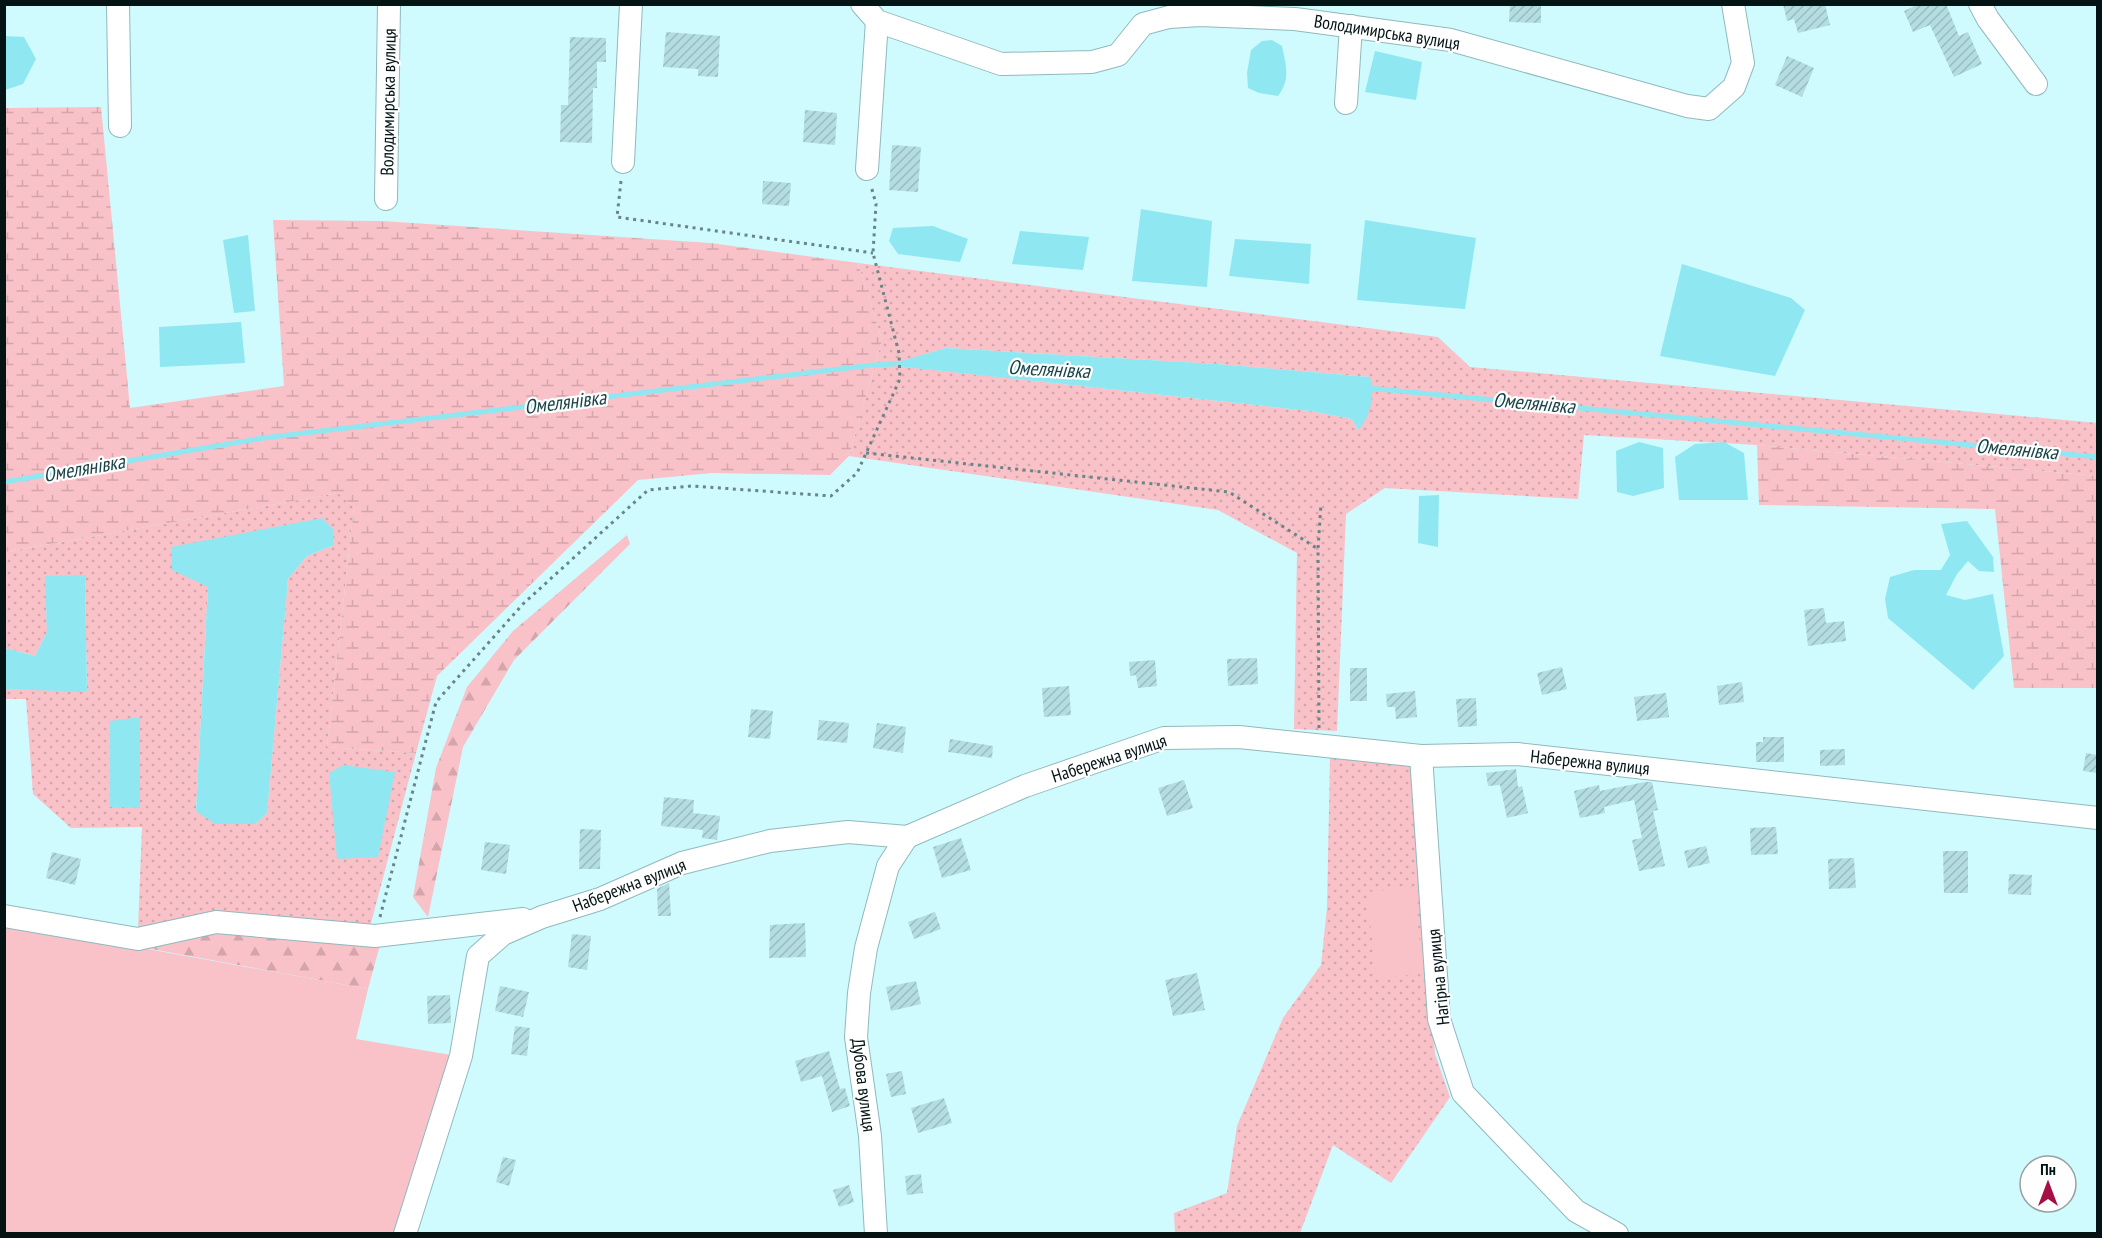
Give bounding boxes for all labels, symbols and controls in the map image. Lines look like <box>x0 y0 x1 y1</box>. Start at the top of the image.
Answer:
street label: Володимирська вулиця <box>1312 9 1462 55</box>
street label: Володимирська вулиця <box>375 28 401 176</box>
water label: Омелянівка <box>1007 354 1092 384</box>
water label: Омелянівка <box>523 384 608 420</box>
water label: Омелянівка <box>1492 386 1577 420</box>
water label: Омелянівка <box>1975 432 2060 466</box>
water label: Омелянівка <box>41 448 128 488</box>
street label: Набережна вулиця <box>1049 729 1169 787</box>
street label: Набережна вулиця <box>1529 744 1651 780</box>
street label: Набережна вулиця <box>569 853 689 917</box>
street label: Нагірна вулиця <box>1422 928 1454 1026</box>
street label: Дубова вулиця <box>847 1037 881 1133</box>
north arrow <box>2018 1154 2078 1214</box>
text: Пн <box>2040 1159 2056 1179</box>

